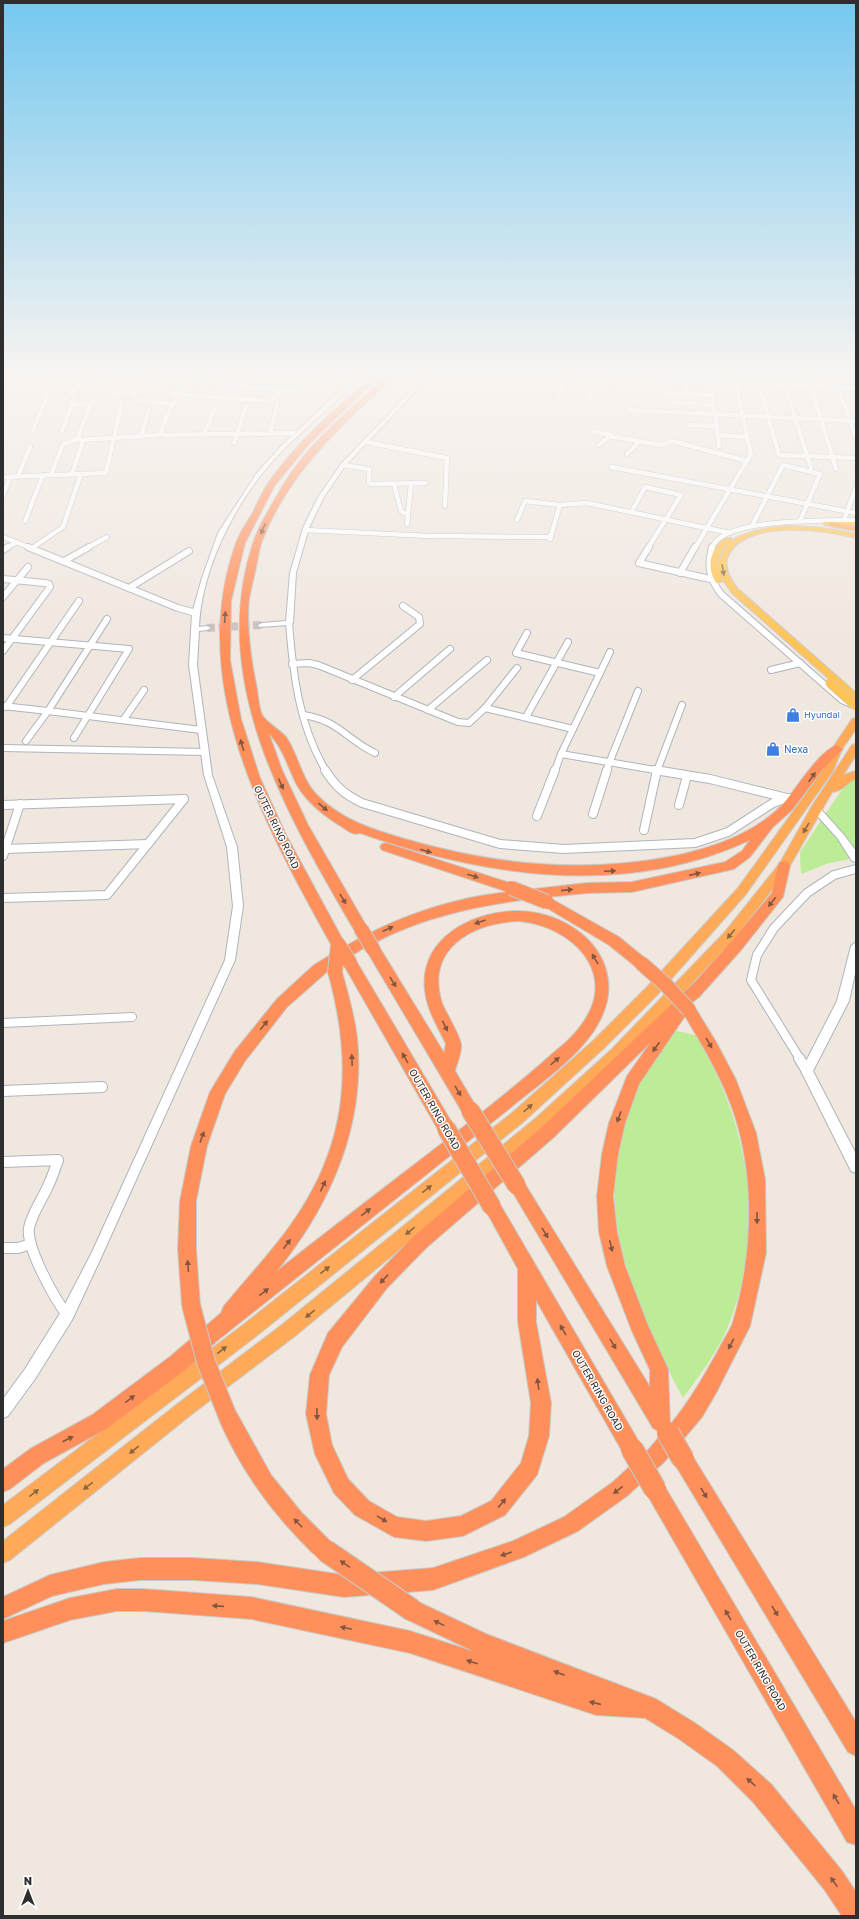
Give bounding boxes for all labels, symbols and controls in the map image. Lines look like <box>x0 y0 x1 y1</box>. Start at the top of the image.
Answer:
one-way arrow <box>260 523 266 535</box>
one-way arrow <box>721 563 727 576</box>
one-way arrow <box>221 611 228 623</box>
shop icon: Hyundai <box>785 707 801 723</box>
place label: Hyundai <box>804 709 840 720</box>
one-way arrow <box>239 739 245 751</box>
shop icon: Nexa <box>765 741 781 757</box>
place label: Nexa <box>784 743 808 755</box>
one-way arrow <box>808 772 816 782</box>
one-way arrow <box>278 779 284 790</box>
street label: OUTER RING ROAD <box>252 783 302 871</box>
one-way arrow <box>318 803 329 812</box>
one-way arrow <box>802 822 809 834</box>
one-way arrow <box>420 848 432 854</box>
one-way arrow <box>604 867 616 874</box>
one-way arrow <box>689 870 701 876</box>
one-way arrow <box>468 873 480 879</box>
one-way arrow <box>561 887 573 894</box>
one-way arrow <box>339 893 346 905</box>
one-way arrow <box>768 896 777 907</box>
one-way arrow <box>474 919 486 925</box>
one-way arrow <box>383 926 395 932</box>
one-way arrow <box>726 928 735 939</box>
one-way arrow <box>592 953 599 964</box>
one-way arrow <box>389 976 396 988</box>
one-way arrow <box>260 1019 269 1030</box>
one-way arrow <box>442 1020 449 1031</box>
one-way arrow <box>706 1037 713 1049</box>
one-way arrow <box>652 1041 660 1052</box>
one-way arrow <box>349 1053 355 1066</box>
one-way arrow <box>401 1053 409 1063</box>
one-way arrow <box>550 1056 560 1065</box>
street label: OUTER RING ROAD <box>407 1067 463 1151</box>
one-way arrow <box>455 1085 462 1097</box>
one-way arrow <box>523 1103 533 1112</box>
one-way arrow <box>615 1112 621 1124</box>
one-way arrow <box>199 1131 205 1143</box>
one-way arrow <box>320 1179 326 1191</box>
one-way arrow <box>421 1185 432 1194</box>
one-way arrow <box>361 1208 372 1216</box>
one-way arrow <box>754 1212 760 1225</box>
one-way arrow <box>405 1227 415 1235</box>
one-way arrow <box>542 1227 549 1239</box>
one-way arrow <box>282 1239 291 1250</box>
one-way arrow <box>609 1240 615 1252</box>
one-way arrow <box>185 1260 192 1272</box>
one-way arrow <box>319 1266 330 1274</box>
one-way arrow <box>379 1274 388 1284</box>
one-way arrow <box>259 1288 269 1296</box>
one-way arrow <box>304 1309 315 1318</box>
one-way arrow <box>560 1324 567 1336</box>
one-way arrow <box>728 1338 735 1350</box>
one-way arrow <box>609 1339 617 1349</box>
one-way arrow <box>217 1346 228 1354</box>
street label: OUTER RING ROAD <box>570 1348 626 1432</box>
one-way arrow <box>535 1378 541 1390</box>
one-way arrow <box>125 1395 136 1403</box>
one-way arrow <box>314 1408 320 1421</box>
one-way arrow <box>62 1436 74 1442</box>
one-way arrow <box>128 1445 139 1454</box>
one-way arrow <box>82 1482 93 1491</box>
one-way arrow <box>613 1485 624 1494</box>
one-way arrow <box>700 1487 707 1499</box>
one-way arrow <box>28 1489 39 1498</box>
one-way arrow <box>497 1497 506 1508</box>
one-way arrow <box>376 1516 388 1523</box>
one-way arrow <box>294 1518 303 1528</box>
one-way arrow <box>499 1551 511 1557</box>
one-way arrow <box>340 1560 350 1568</box>
one-way arrow <box>212 1602 224 1609</box>
one-way arrow <box>772 1605 779 1617</box>
one-way arrow <box>725 1609 732 1620</box>
one-way arrow <box>433 1620 445 1626</box>
one-way arrow <box>340 1625 352 1631</box>
street label: OUTER RING ROAD <box>733 1628 789 1712</box>
one-way arrow <box>465 1658 477 1664</box>
one-way arrow <box>553 1669 565 1675</box>
one-way arrow <box>589 1700 601 1706</box>
one-way arrow <box>746 1778 756 1787</box>
one-way arrow <box>833 1793 840 1805</box>
north arrow <box>8 1871 48 1911</box>
text: N <box>24 1874 32 1887</box>
one-way arrow <box>830 1877 838 1888</box>

